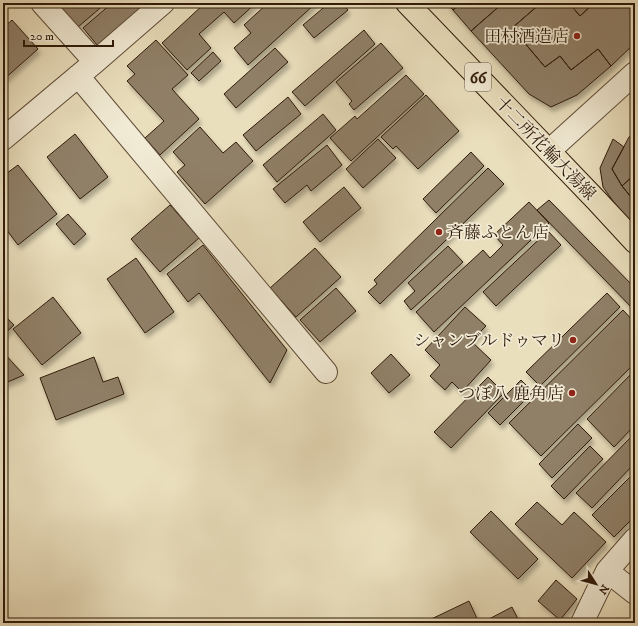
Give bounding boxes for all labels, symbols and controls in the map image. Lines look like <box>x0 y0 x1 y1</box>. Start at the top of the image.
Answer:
scale bar <box>24 22 113 48</box>
place label: 田村酒造店 <box>484 26 569 48</box>
text: 20 m <box>30 29 54 44</box>
marker: 田村酒造店 <box>572 31 582 41</box>
road number: 66 <box>465 63 491 91</box>
street label: 十二所花輪大湯線 <box>490 92 600 205</box>
place label: 斉藤ふとん店 <box>447 222 549 244</box>
marker: 斉藤ふとん店 <box>434 227 444 237</box>
place label: シャンブルドゥマリ <box>413 330 565 352</box>
marker: シャンブルドゥマリ <box>568 335 578 345</box>
place label: つぼ八 鹿角店 <box>458 383 564 405</box>
marker: つぼ八 鹿角店 <box>567 388 577 398</box>
north arrow <box>576 564 616 604</box>
text: N <box>595 582 612 597</box>

